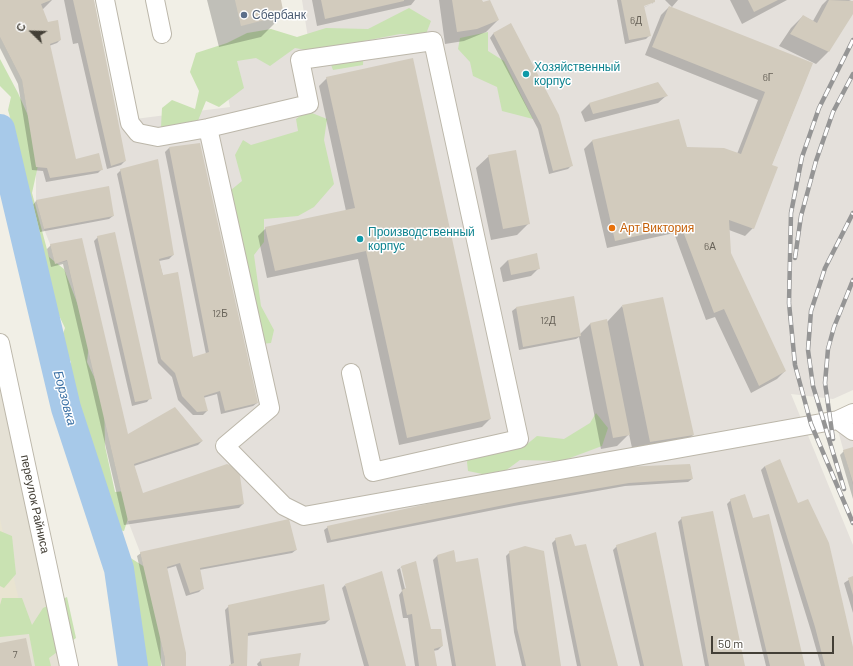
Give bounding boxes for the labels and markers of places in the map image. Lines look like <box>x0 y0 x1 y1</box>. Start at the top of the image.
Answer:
place label: Сбербанк <box>252 8 306 22</box>
marker: Сбербанк <box>239 10 249 20</box>
place label: Хозяйственный корпус <box>534 60 620 88</box>
marker: Хозяйственный корпус <box>521 69 531 79</box>
place label: Арт Виктория <box>620 221 694 235</box>
marker: Арт Виктория <box>607 223 617 233</box>
place label: Производственный корпус <box>368 225 475 253</box>
marker: Производственный корпус <box>355 234 365 244</box>

